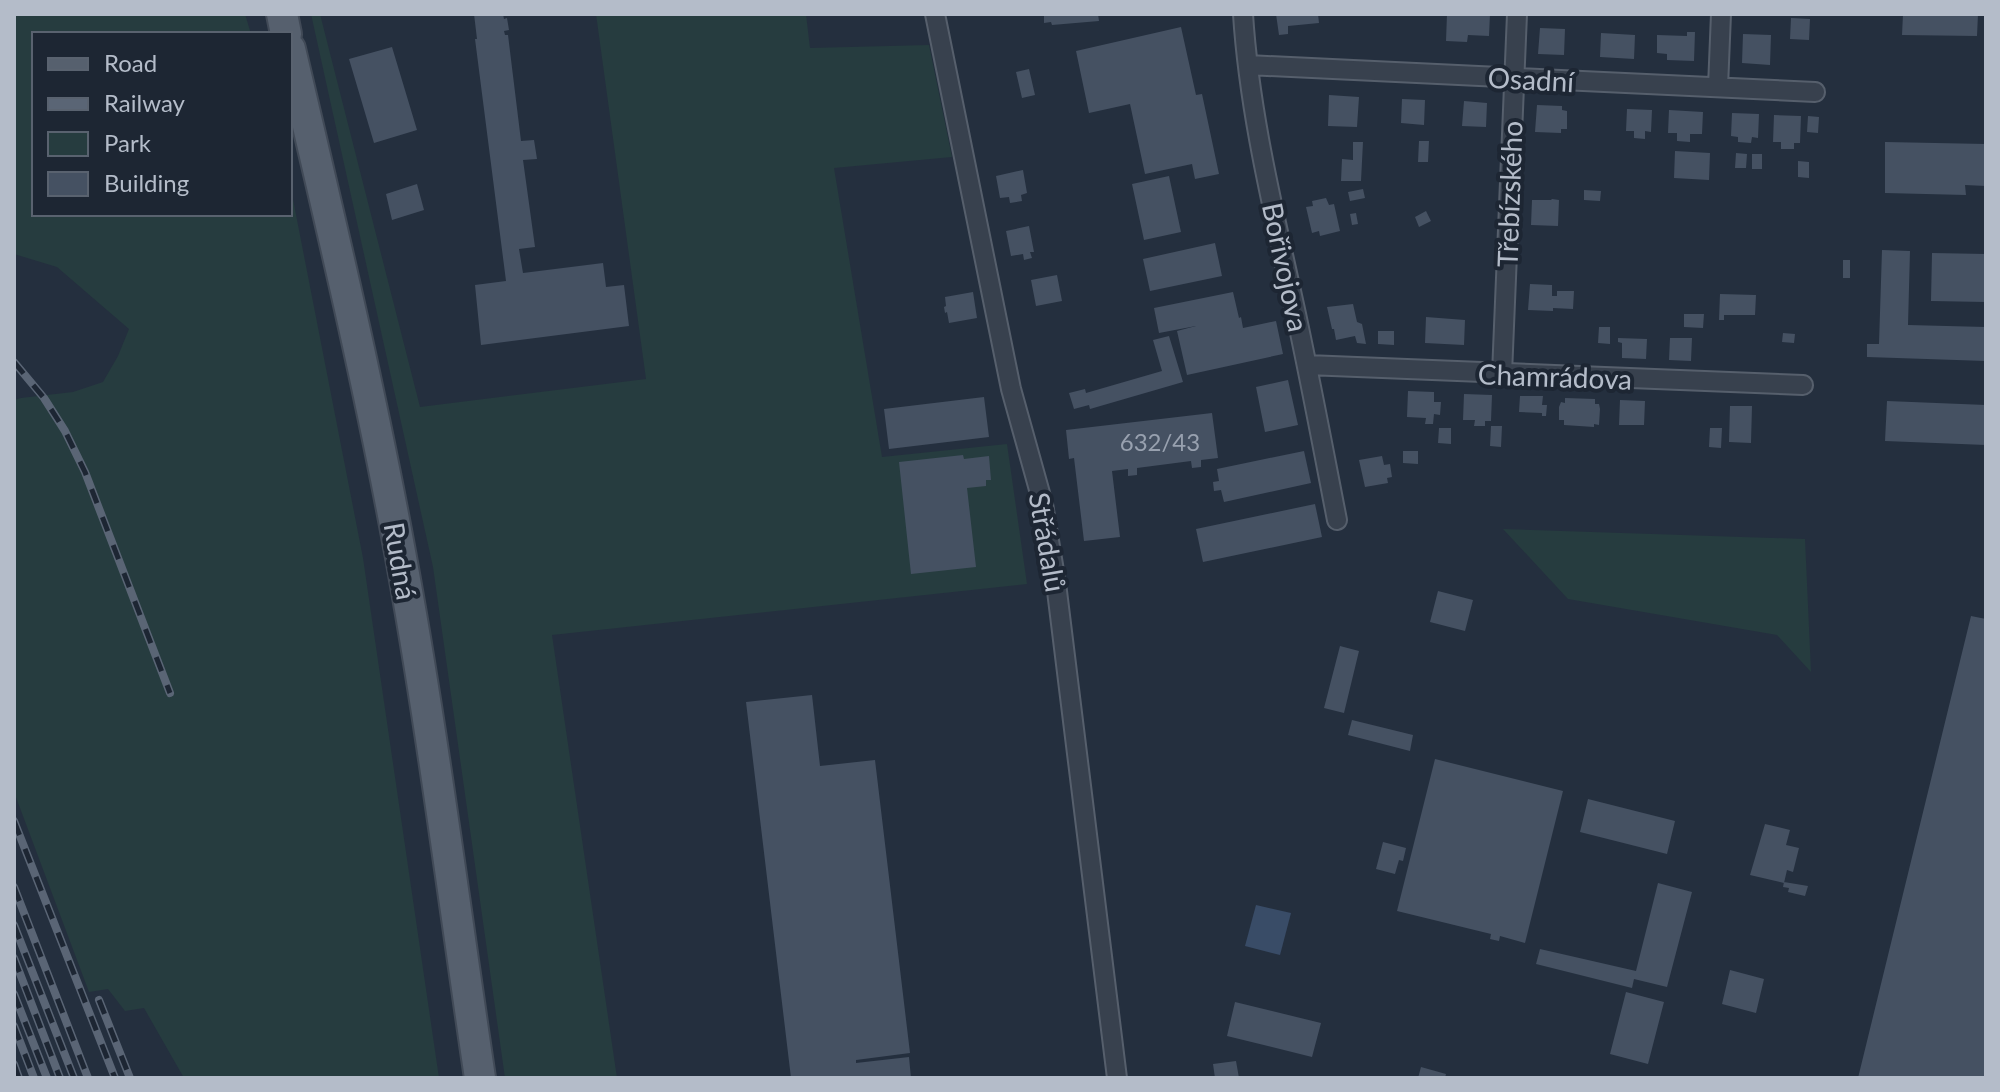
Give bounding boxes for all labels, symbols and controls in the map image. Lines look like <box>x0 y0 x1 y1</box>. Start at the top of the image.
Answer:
legend <box>32 32 292 216</box>
text: Road <box>104 48 157 77</box>
street label: Osadní <box>1487 60 1576 98</box>
text: Railway <box>104 88 186 117</box>
street label: Třebízského <box>1489 120 1529 268</box>
text: Park <box>104 128 152 157</box>
text: Building <box>104 168 189 197</box>
street label: Bořivojova <box>1256 199 1316 335</box>
street label: Chamrádova <box>1477 356 1633 396</box>
house number: 632/43 <box>1120 427 1200 456</box>
street label: Střádalů <box>1023 490 1073 594</box>
street label: Rudná <box>378 520 424 602</box>

